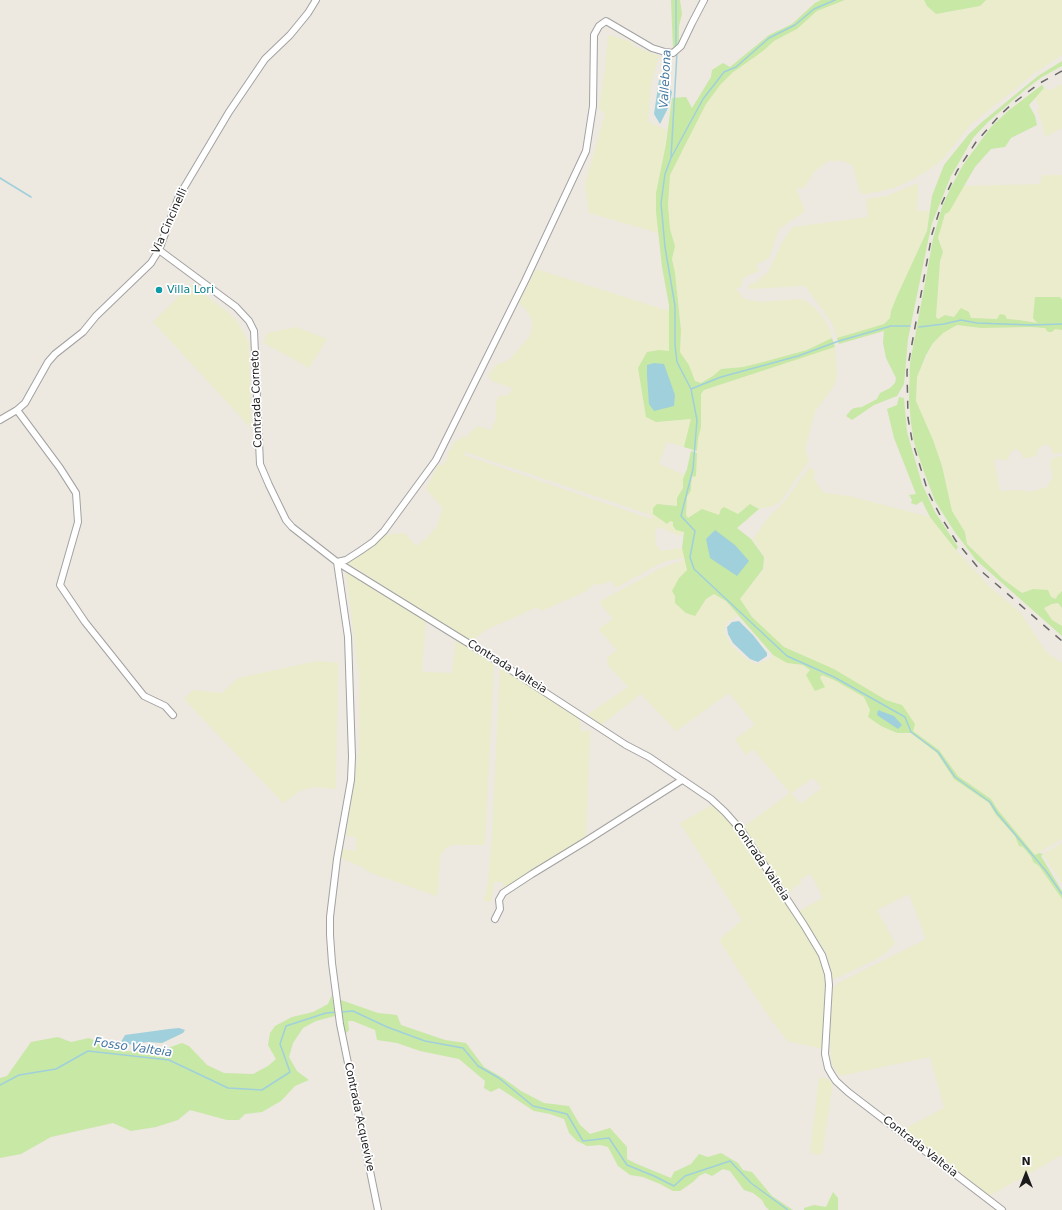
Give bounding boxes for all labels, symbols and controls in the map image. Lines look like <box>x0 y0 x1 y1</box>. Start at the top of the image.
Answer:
water label: Vallebona <box>657 49 675 109</box>
street label: Via Cincinelli <box>150 186 190 256</box>
place label: Villa Lori <box>167 283 214 297</box>
marker: Villa Lori <box>154 285 164 295</box>
street label: Contrada Corneto <box>249 350 265 448</box>
street label: Contrada Valteia <box>465 637 549 697</box>
street label: Contrada Valteia <box>730 820 792 904</box>
water label: Fosso Valteia <box>93 1035 173 1061</box>
street label: Contrada Acquevive <box>341 1061 377 1173</box>
street label: Contrada Valteia <box>880 1114 960 1180</box>
north arrow <box>1006 1154 1046 1194</box>
text: N <box>1021 1155 1031 1168</box>

